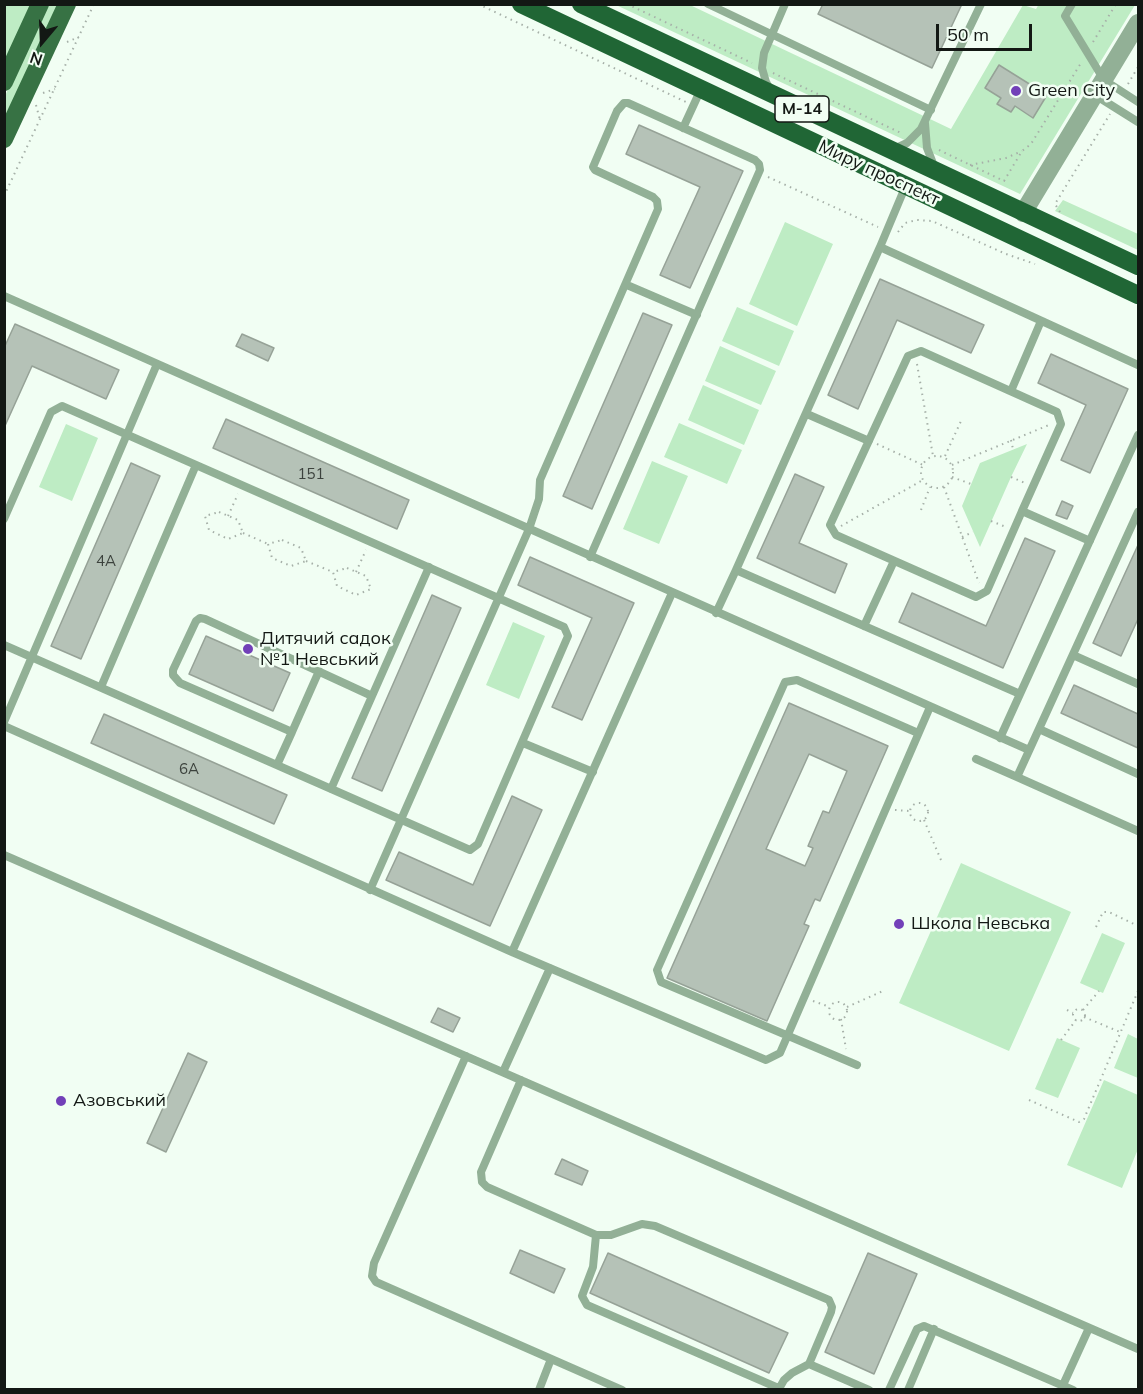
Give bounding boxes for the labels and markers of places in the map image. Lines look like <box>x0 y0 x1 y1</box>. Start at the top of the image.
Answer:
place label: Green City <box>1028 80 1115 102</box>
marker: Green City <box>1009 84 1023 98</box>
place label: Дитячий садок №1 Невський <box>260 628 391 670</box>
marker: Дитячий садок №1 Невський <box>241 642 255 656</box>
place label: Школа Невська <box>911 913 1050 935</box>
marker: Школа Невська <box>892 917 906 931</box>
place label: Азовський <box>73 1090 166 1112</box>
marker: Азовський <box>54 1094 68 1108</box>

